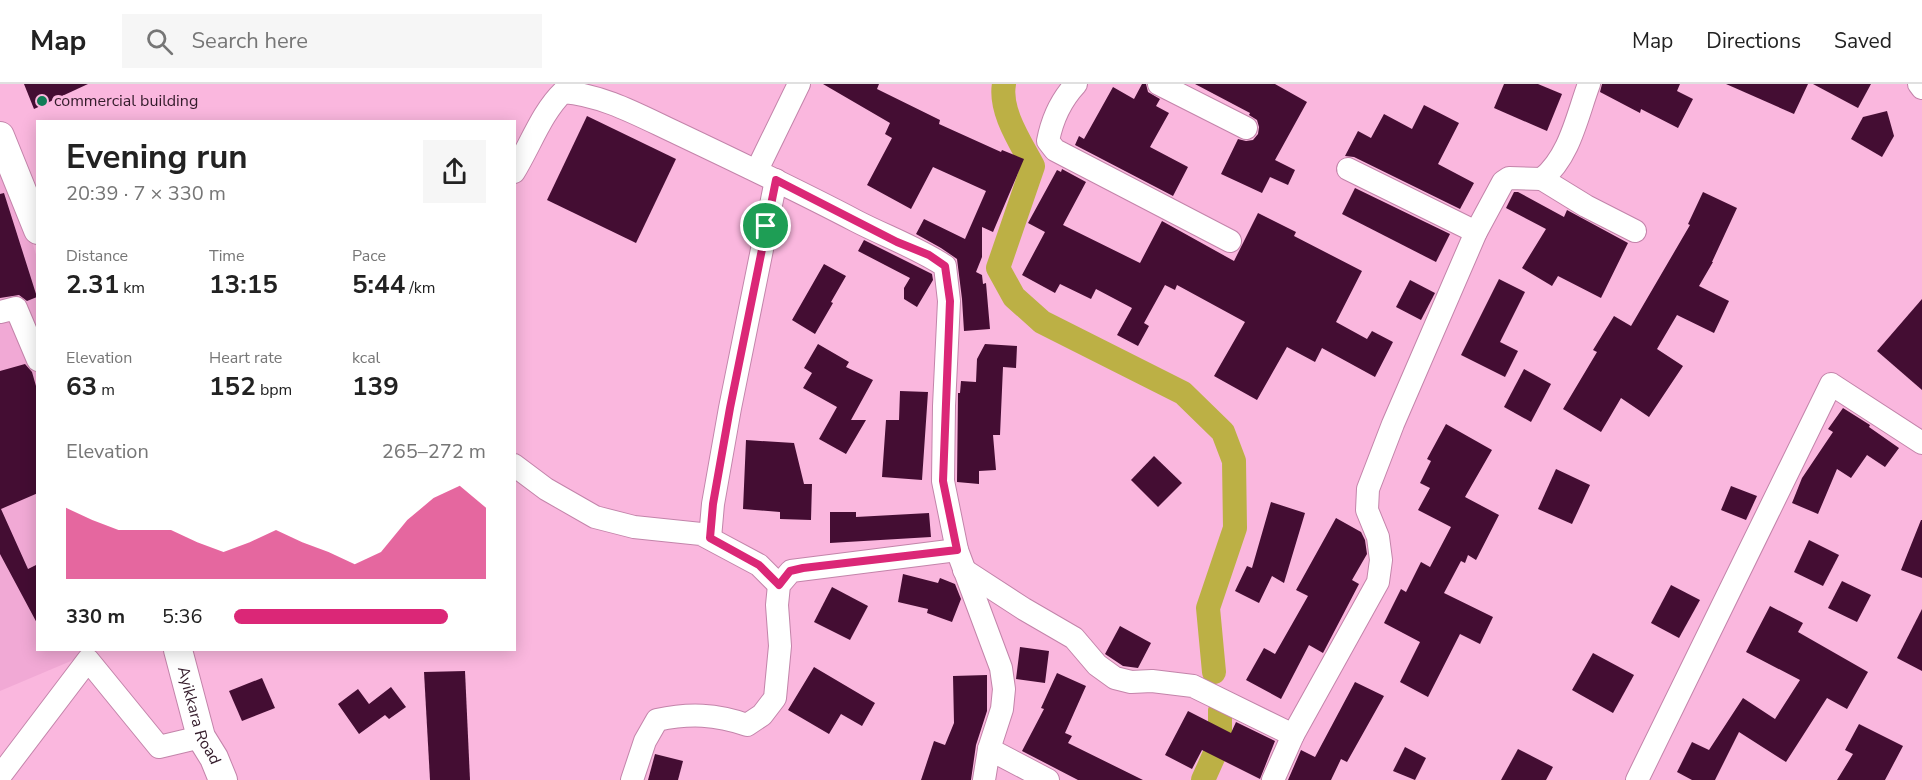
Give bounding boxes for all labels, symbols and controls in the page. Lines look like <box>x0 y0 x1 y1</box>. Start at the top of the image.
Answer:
search box <box>122 14 542 68</box>
text: Map <box>30 22 86 60</box>
icon: search <box>143 25 176 58</box>
text: Search here <box>191 26 308 56</box>
text: Map <box>1632 27 1673 55</box>
text: Directions <box>1706 27 1801 55</box>
text: Saved <box>1834 27 1892 55</box>
place label: commercial building <box>54 90 198 112</box>
marker: commercial building <box>35 94 49 108</box>
text: Evening run <box>66 135 248 180</box>
button: share <box>423 140 486 203</box>
text: 20:39 · 7 × 330 m <box>66 180 226 207</box>
pin <box>740 200 791 251</box>
icon: arrive <box>749 209 782 242</box>
text: Distance <box>66 245 128 267</box>
text: Time <box>209 245 245 267</box>
text: Pace <box>352 245 386 267</box>
text: 2.31 <box>66 267 119 302</box>
text: 13:15 <box>209 267 278 302</box>
text: 5:44 <box>352 267 405 302</box>
text: km <box>119 277 145 299</box>
text: /km <box>405 277 436 299</box>
text: Elevation <box>66 347 132 369</box>
text: Heart rate <box>209 347 282 369</box>
text: kcal <box>352 347 380 369</box>
text: 63 <box>66 369 97 404</box>
text: 152 <box>209 369 256 404</box>
text: 139 <box>352 369 399 404</box>
text: m <box>97 379 115 401</box>
text: bpm <box>256 379 292 401</box>
text: Elevation <box>66 438 149 465</box>
text: 265–272 m <box>382 438 486 465</box>
text: 330 m <box>66 603 125 630</box>
text: 5:36 <box>162 603 203 630</box>
street label: Ayikkara Road <box>172 664 226 768</box>

